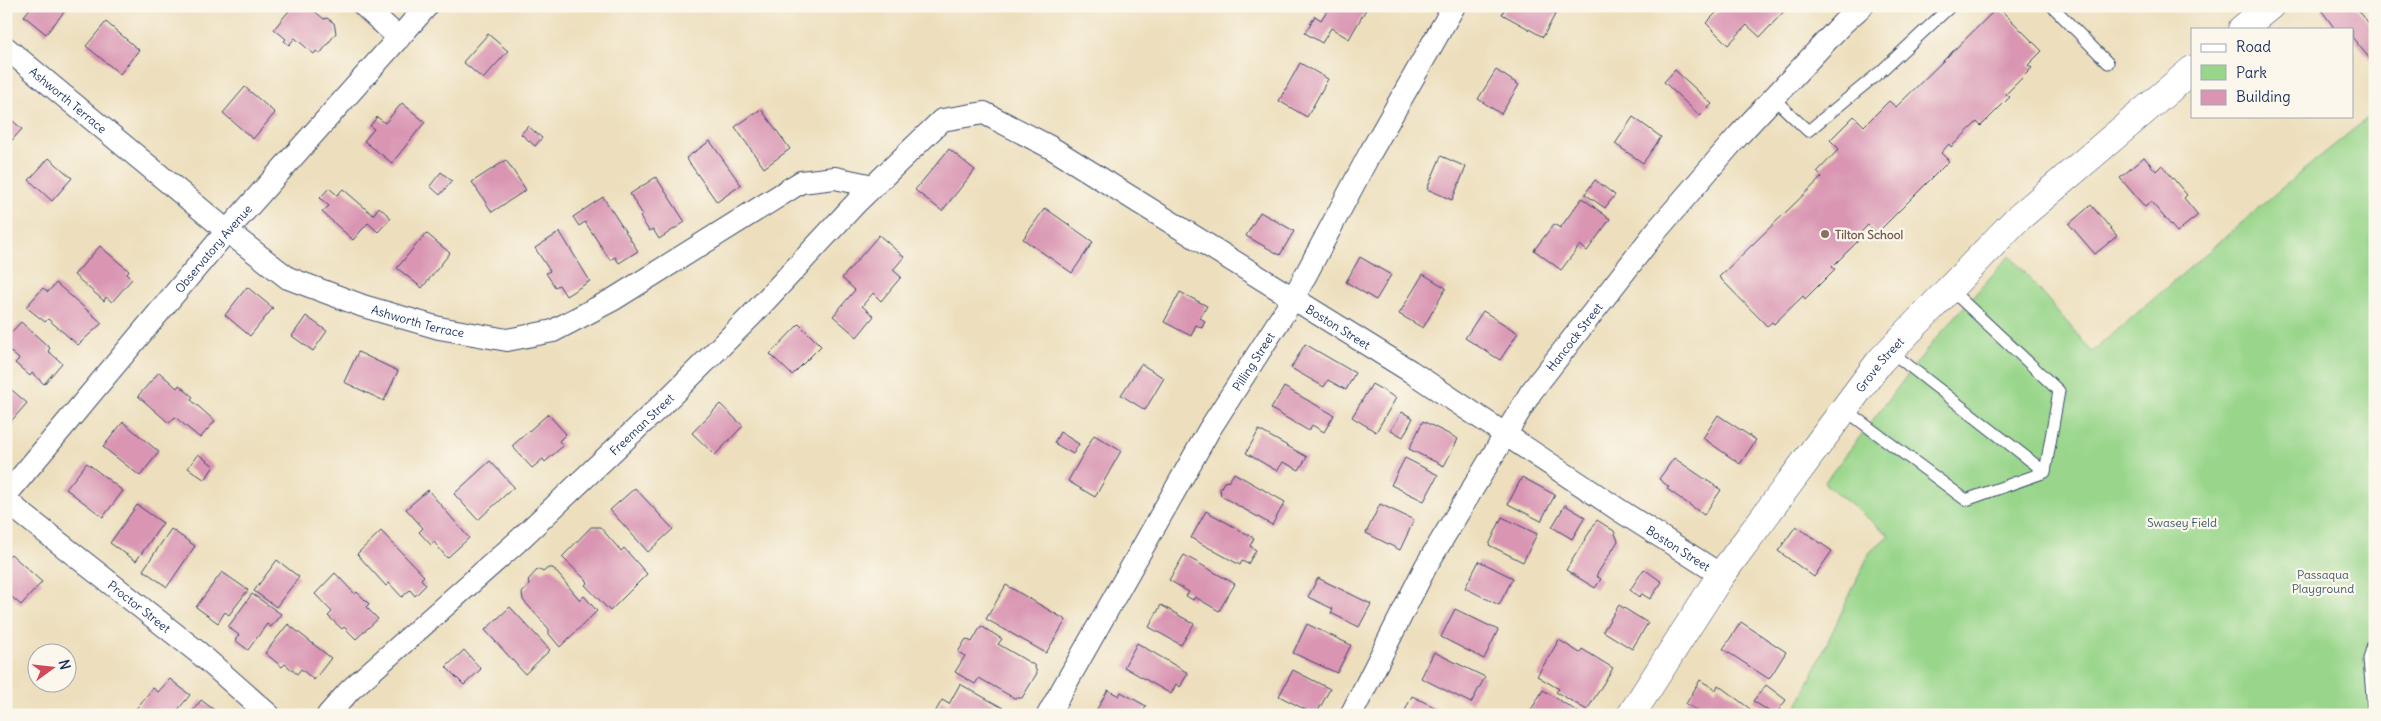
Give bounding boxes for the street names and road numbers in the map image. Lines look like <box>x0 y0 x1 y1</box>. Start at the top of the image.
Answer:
street label: Ashworth Terrace <box>27 63 110 136</box>
street label: Observatory Avenue <box>171 201 255 295</box>
street label: Hancock Street <box>1543 300 1605 374</box>
street label: Ashworth Terrace <box>370 301 466 340</box>
street label: Boston Street <box>1304 301 1373 352</box>
street label: Pilling Street <box>1229 329 1277 393</box>
street label: Grove Street <box>1852 334 1907 395</box>
street label: Freeman Street <box>606 390 677 458</box>
street label: Boston Street <box>1644 522 1713 574</box>
street label: Proctor Street <box>105 577 174 635</box>

